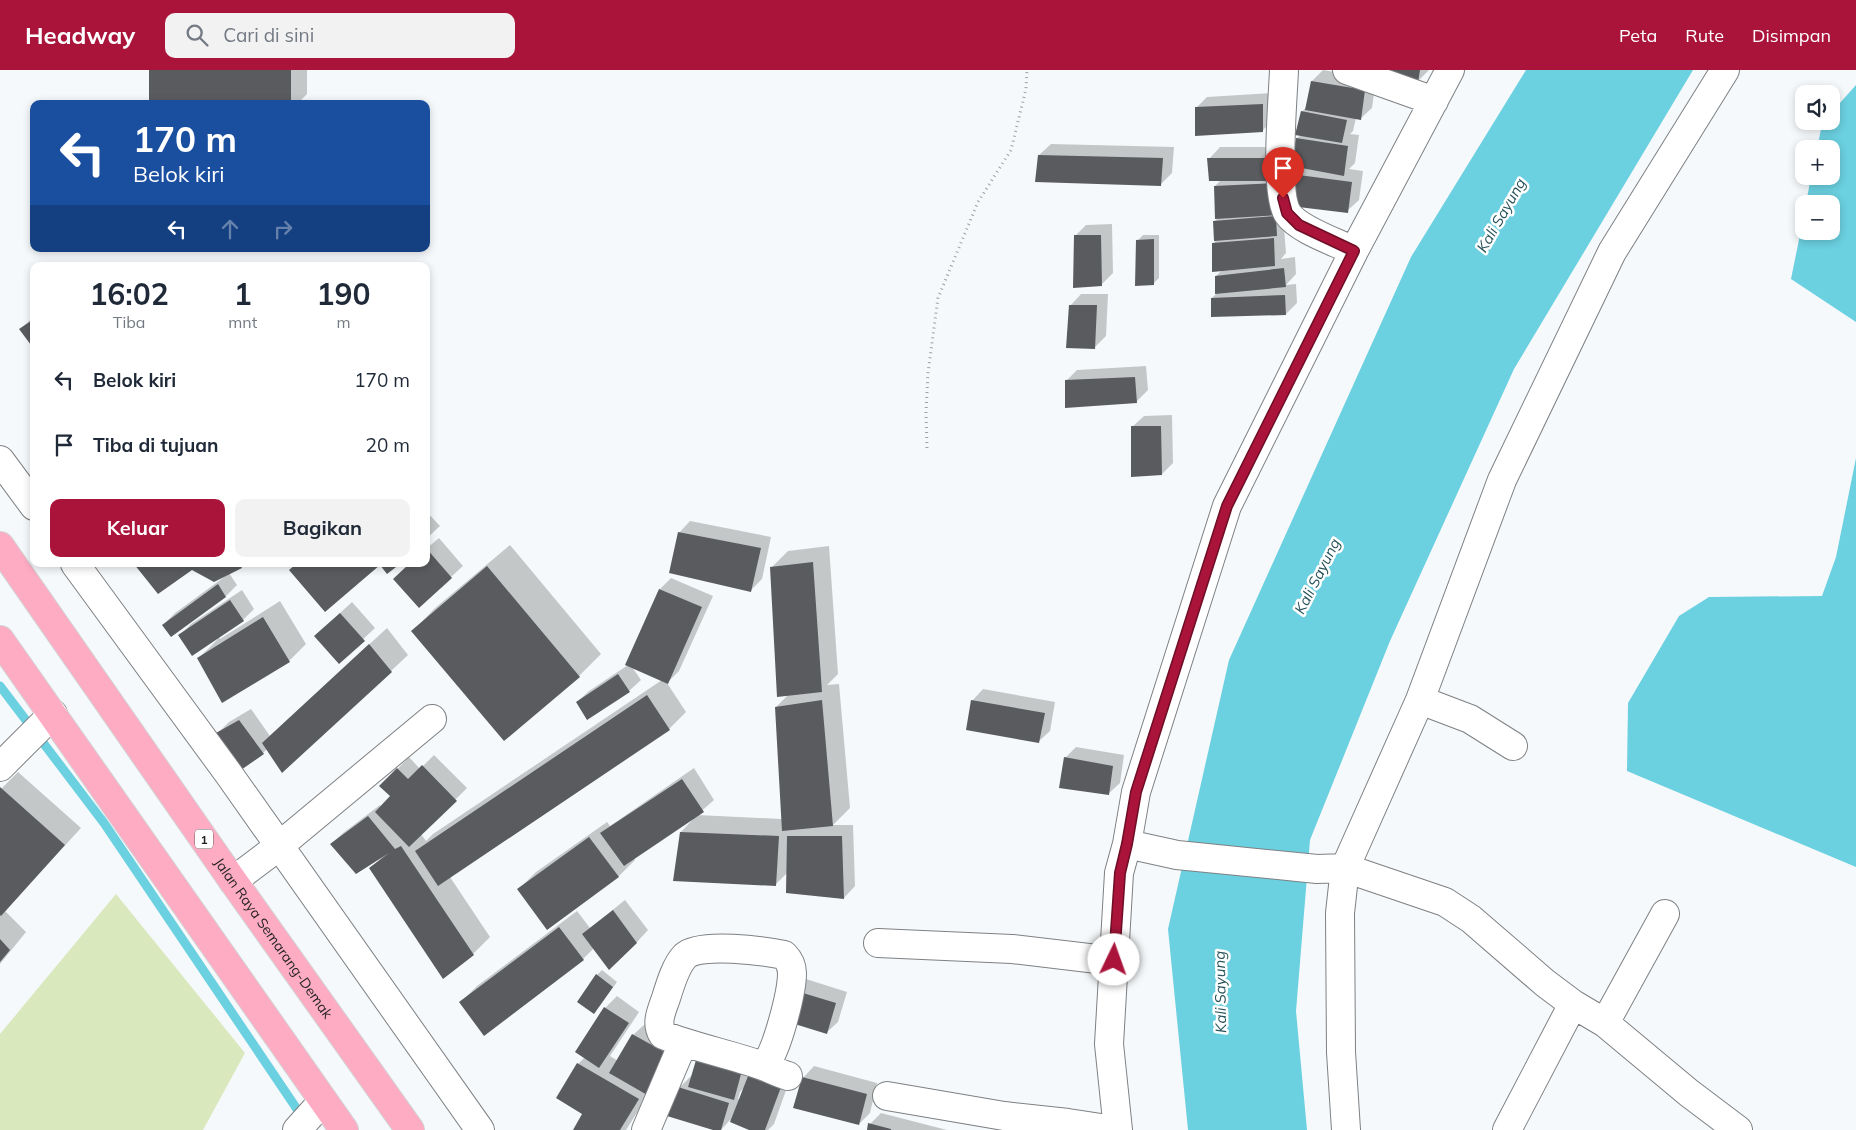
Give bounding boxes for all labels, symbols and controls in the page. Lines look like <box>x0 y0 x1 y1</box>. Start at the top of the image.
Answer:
search box <box>165 13 515 58</box>
text: Headway <box>25 20 135 50</box>
icon: search <box>183 21 211 49</box>
text: Cari di sini <box>223 23 314 47</box>
text: Peta <box>1619 24 1657 47</box>
text: Rute <box>1685 24 1724 47</box>
text: Disimpan <box>1752 24 1831 47</box>
map controls <box>1795 85 1840 240</box>
button: sound <box>1795 85 1840 130</box>
text: 170 m <box>133 117 237 161</box>
icon: left <box>50 120 115 185</box>
button: + <box>1795 140 1840 185</box>
pin <box>1262 147 1304 198</box>
icon: arrive <box>1269 154 1297 182</box>
text: Belok kiri <box>133 160 225 188</box>
water label: Kali Sayung <box>1472 175 1530 255</box>
button: − <box>1795 195 1840 240</box>
icon: left <box>163 215 191 243</box>
icon: ahead <box>216 215 244 243</box>
icon: right <box>269 215 297 243</box>
text: 16:02 <box>89 275 169 313</box>
text: 1 <box>234 275 252 313</box>
text: 190 <box>317 275 371 313</box>
text: Tiba <box>113 312 145 332</box>
text: mnt <box>228 312 257 332</box>
text: m <box>337 312 351 332</box>
icon: left <box>50 366 78 394</box>
text: Belok kiri <box>93 368 176 392</box>
text: 170 m <box>354 368 410 392</box>
icon: arrive <box>50 431 78 459</box>
text: Tiba di tujuan <box>93 433 218 457</box>
text: 20 m <box>366 433 410 457</box>
button: Keluar <box>50 499 225 557</box>
button: Bagikan <box>235 499 410 557</box>
water label: Kali Sayung <box>1290 535 1344 617</box>
road number: 1 <box>195 830 213 849</box>
street label: Jalan Raya Semarang-Demak <box>210 854 337 1023</box>
position arrow <box>1087 933 1139 985</box>
water label: Kali Sayung <box>1210 951 1230 1033</box>

